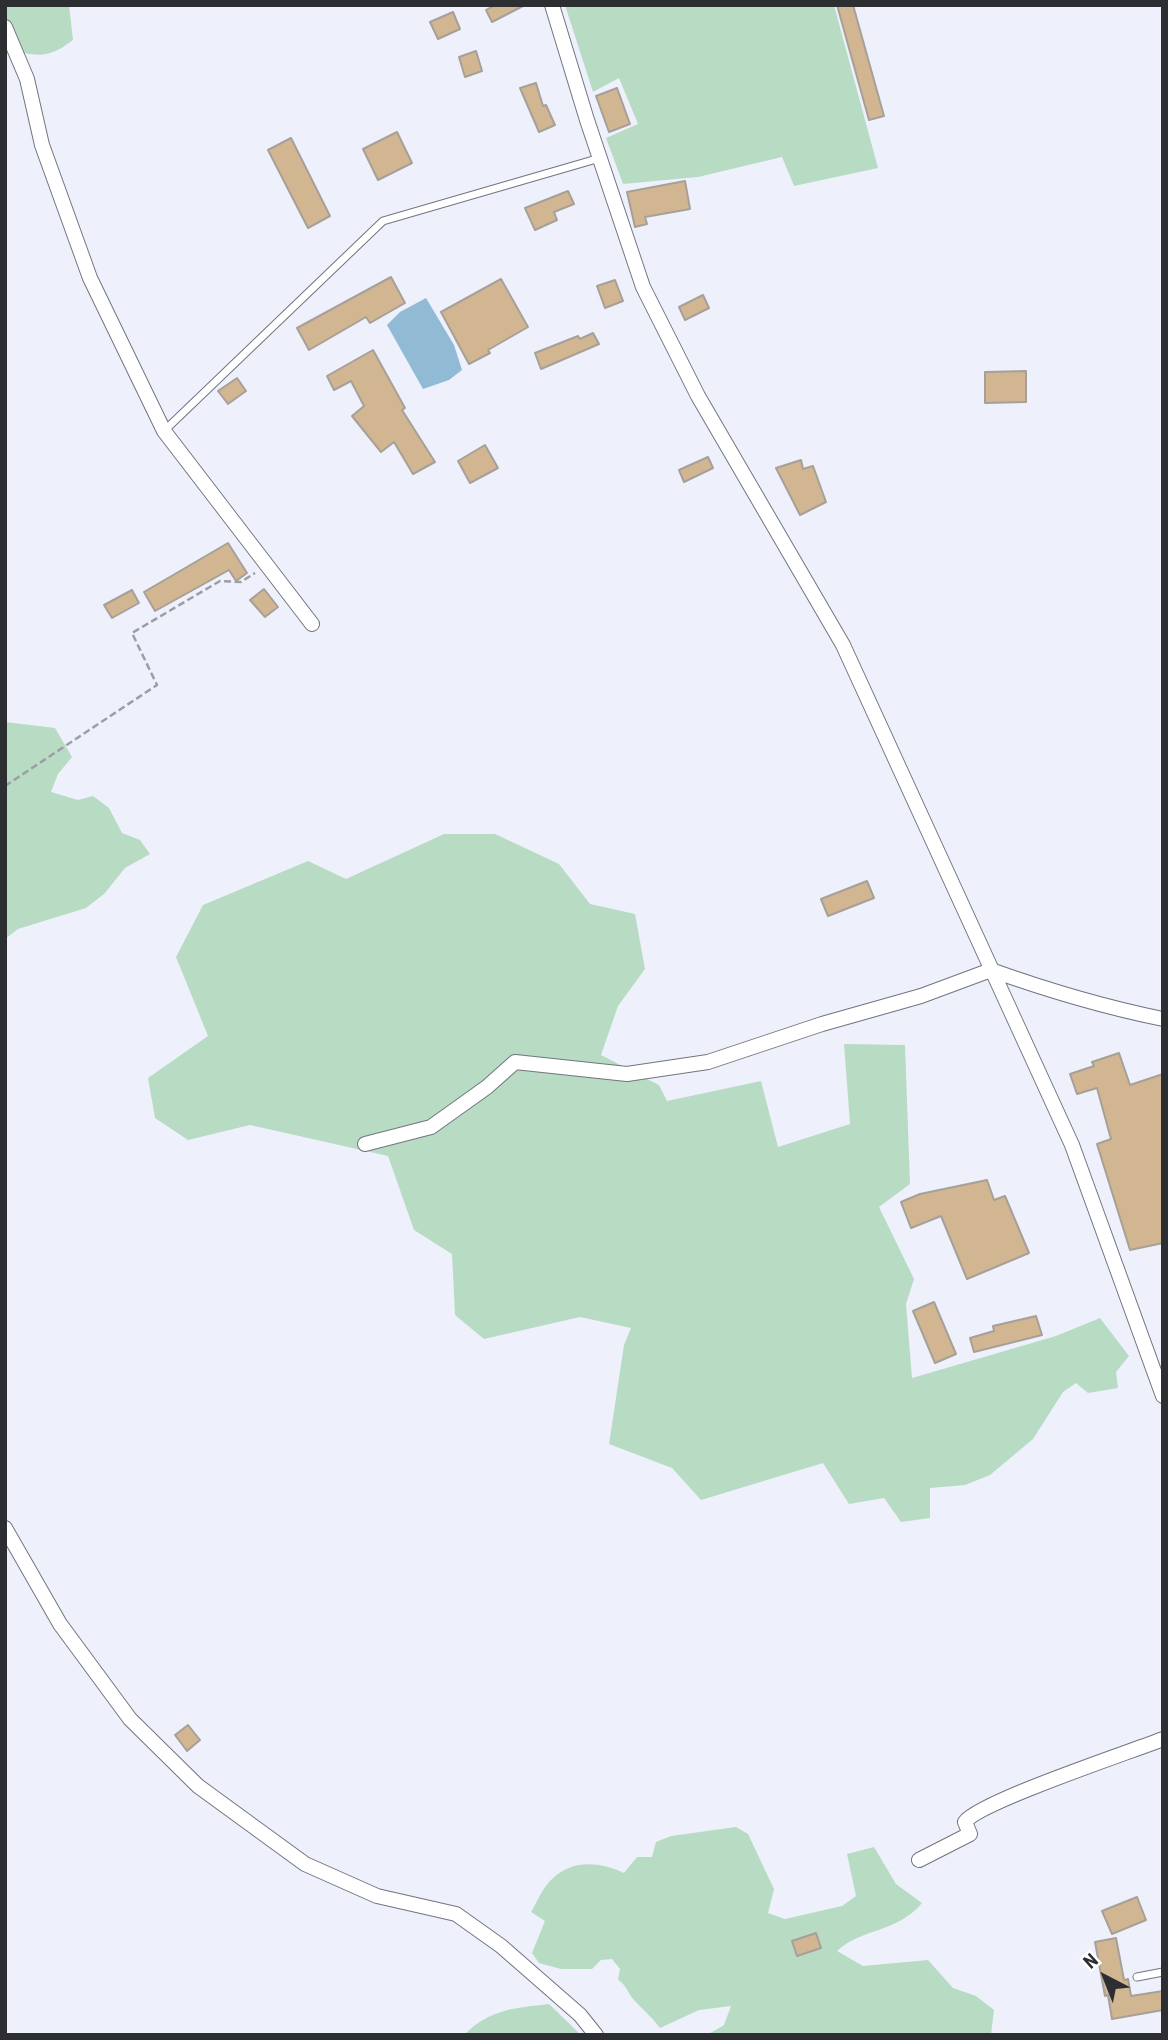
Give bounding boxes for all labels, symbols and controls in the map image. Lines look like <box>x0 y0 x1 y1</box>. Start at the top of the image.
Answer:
north arrow <box>1070 1942 1140 2012</box>
text: N <box>1079 1949 1103 1973</box>

